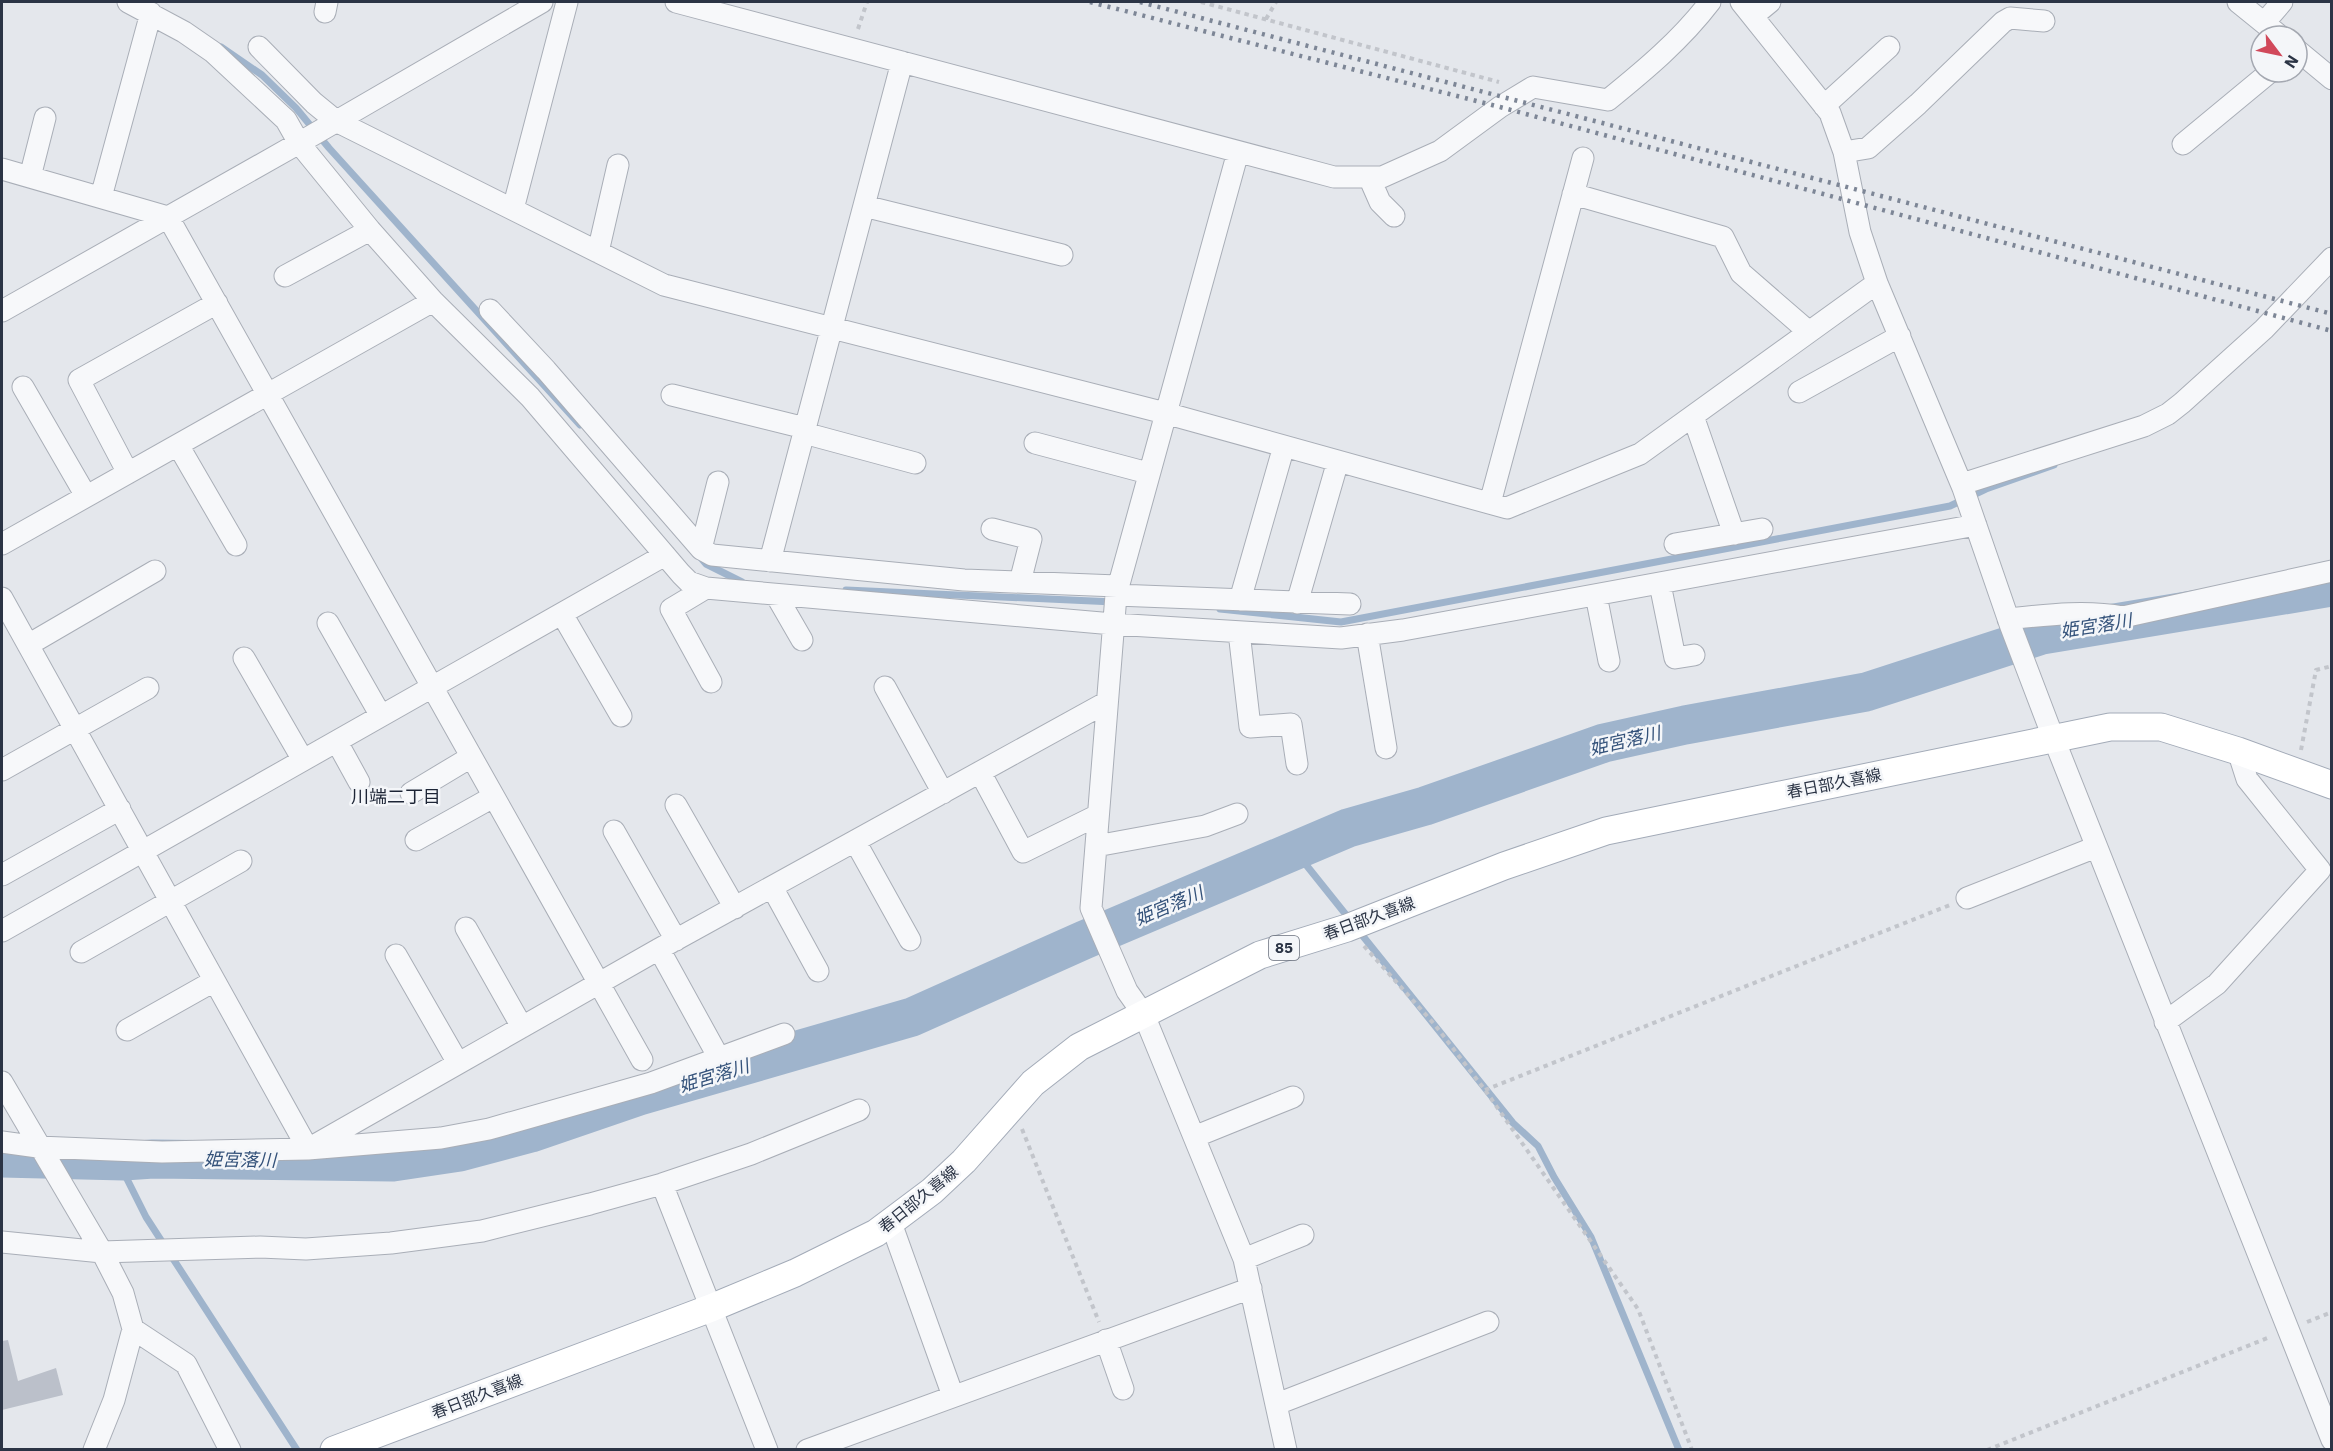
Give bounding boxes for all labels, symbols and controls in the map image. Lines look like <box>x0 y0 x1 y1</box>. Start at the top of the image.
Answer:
north arrow <box>2249 24 2309 84</box>
text: N <box>2280 52 2303 72</box>
water label: 姫宮落川 <box>2059 608 2135 642</box>
water label: 姫宮落川 <box>1587 721 1665 760</box>
street label: 春日部久喜線 <box>1785 764 1883 802</box>
district label: 川端二丁目 <box>351 785 441 808</box>
water label: 姫宮落川 <box>1131 880 1208 930</box>
street label: 春日部久喜線 <box>1320 892 1418 944</box>
road number: 85 <box>1269 936 1299 960</box>
water label: 姫宮落川 <box>676 1053 754 1097</box>
water label: 姫宮落川 <box>204 1147 278 1172</box>
street label: 春日部久喜線 <box>874 1161 962 1237</box>
street label: 春日部久喜線 <box>429 1369 525 1423</box>

